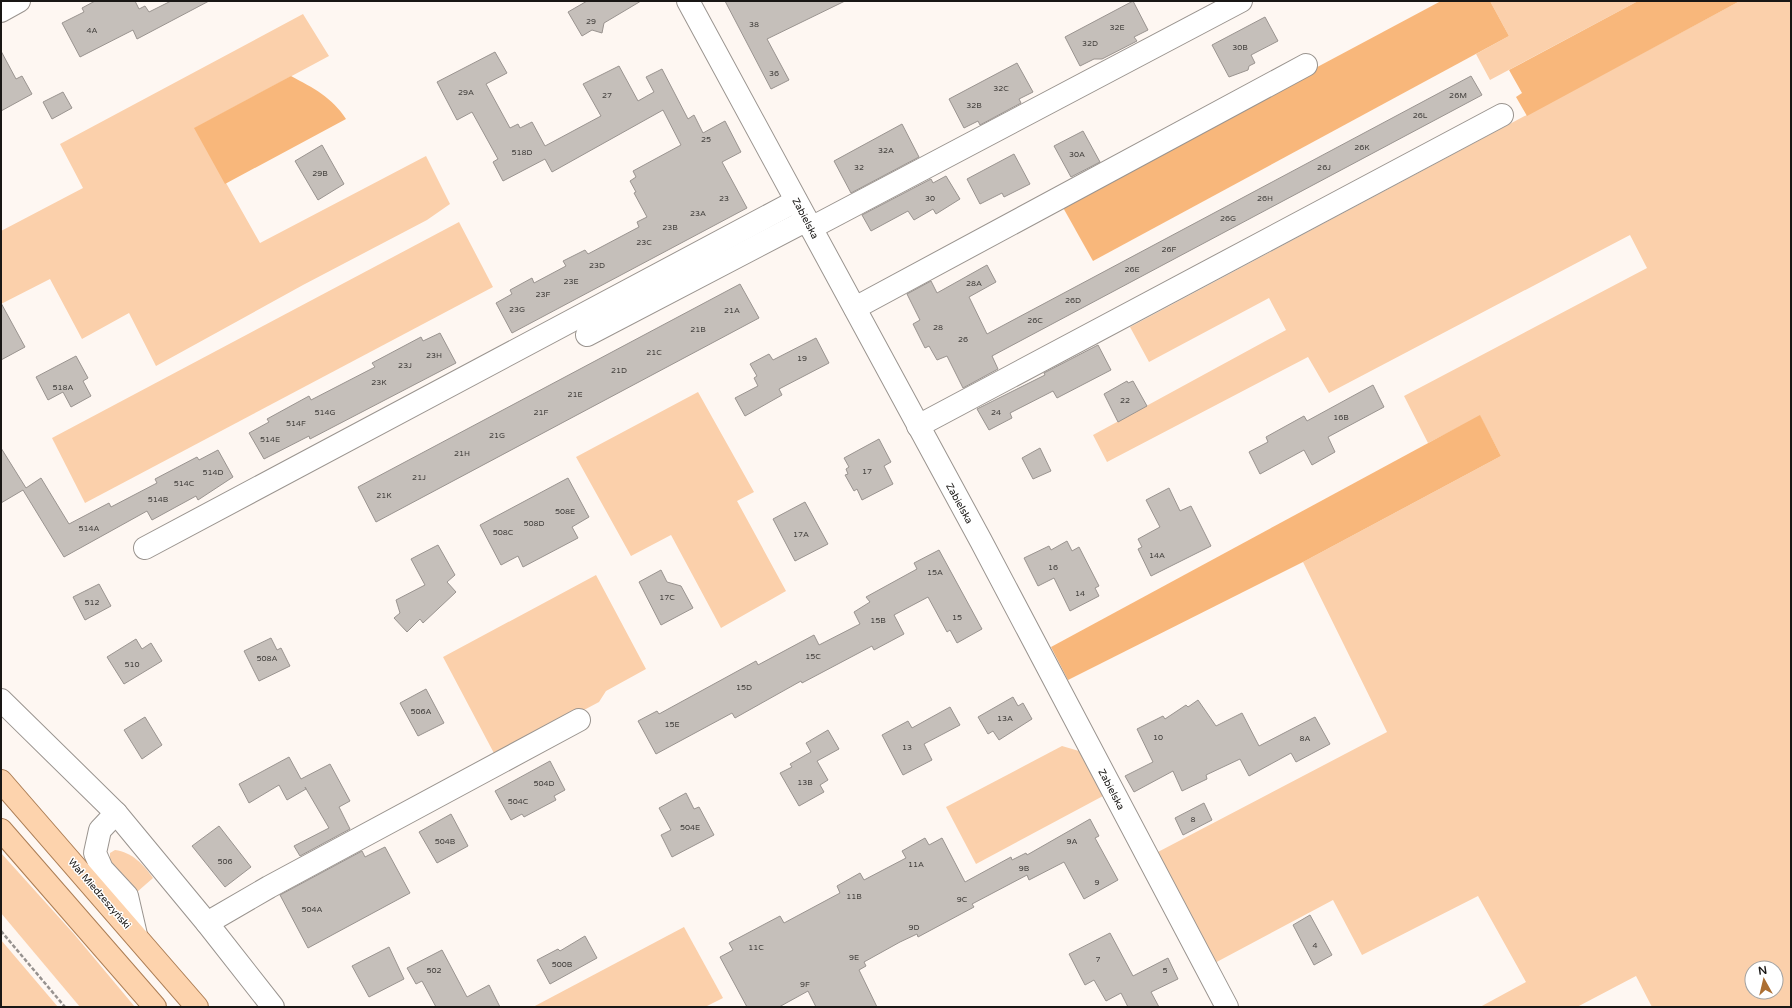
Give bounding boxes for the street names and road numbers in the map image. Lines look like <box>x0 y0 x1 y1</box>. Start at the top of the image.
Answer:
street label: Zabielska <box>789 196 821 241</box>
street label: Zabielska <box>943 481 975 526</box>
street label: Zabielska <box>1095 767 1127 812</box>
street label: Wał Miedzeszyński <box>65 856 133 931</box>

